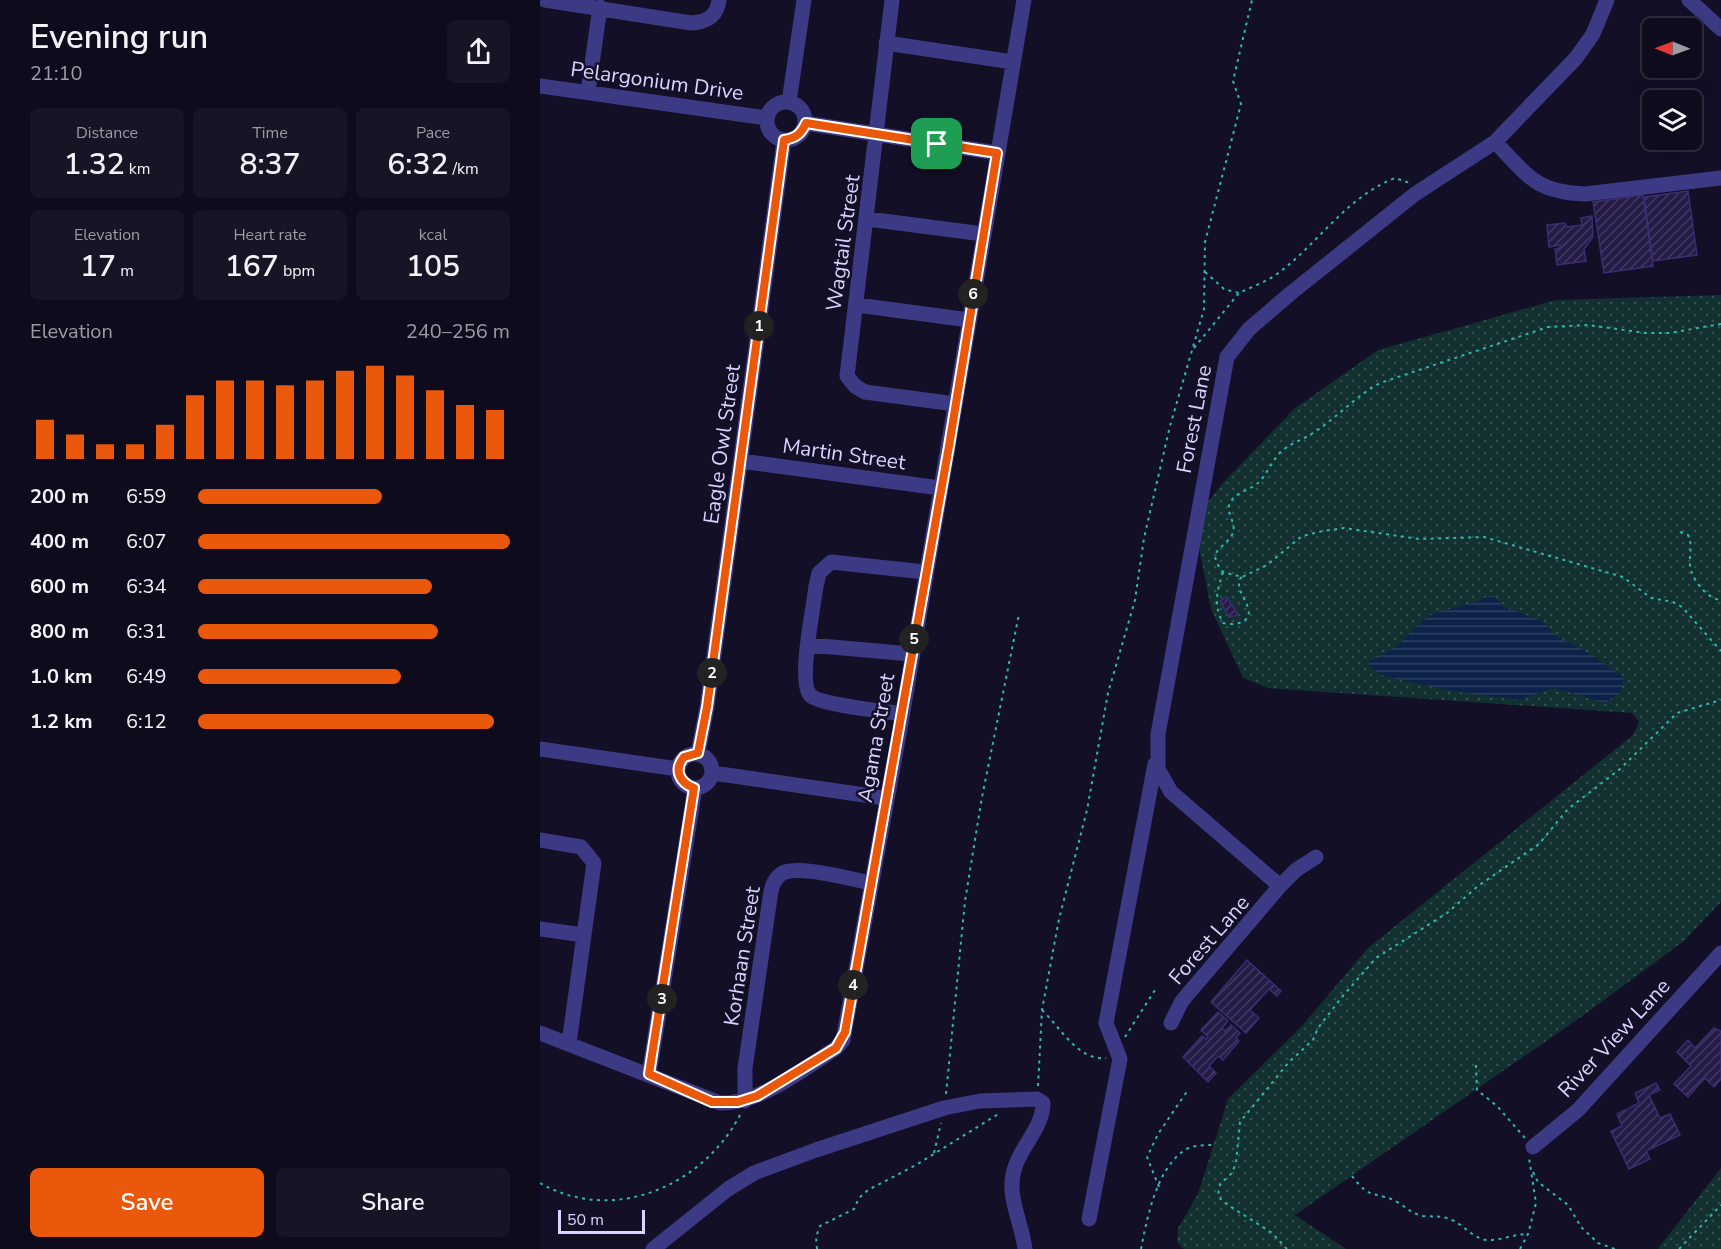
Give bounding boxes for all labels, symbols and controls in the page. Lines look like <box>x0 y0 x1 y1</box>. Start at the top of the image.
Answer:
text: Evening run <box>30 15 208 60</box>
north arrow <box>1642 18 1702 78</box>
map controls <box>1642 18 1702 150</box>
button: share <box>447 20 510 83</box>
street label: Pelargonium Drive <box>569 55 745 107</box>
text: 21:10 <box>30 60 83 87</box>
button: layers <box>1642 90 1702 150</box>
pin <box>911 118 962 169</box>
text: Distance <box>76 122 138 144</box>
text: Time <box>252 122 288 144</box>
text: Pace <box>416 122 450 144</box>
icon: arrive <box>920 127 953 160</box>
text: 1.32 <box>64 144 125 185</box>
text: 8:37 <box>239 144 301 185</box>
text: 6:32 <box>387 144 448 185</box>
text: km <box>125 158 150 180</box>
text: /km <box>448 158 479 180</box>
street label: Wagtail Street <box>820 172 867 313</box>
text: Elevation <box>74 224 140 246</box>
text: Heart rate <box>233 224 307 246</box>
text: kcal <box>419 224 447 246</box>
text: 17 <box>80 246 116 287</box>
text: 167 <box>225 246 279 287</box>
text: 105 <box>406 246 460 287</box>
text: m <box>116 260 134 282</box>
text: bpm <box>279 260 315 282</box>
pin: 6 <box>958 279 988 309</box>
text: 6 <box>968 283 978 305</box>
pin: 1 <box>744 311 774 341</box>
text: 1 <box>754 315 764 337</box>
text: Elevation <box>30 318 113 345</box>
text: 240–256 m <box>406 318 510 345</box>
street label: Eagle Owl Street <box>697 362 747 526</box>
street label: Forest Lane <box>1170 362 1218 476</box>
street label: Martin Street <box>781 432 908 477</box>
text: 200 m <box>30 483 89 510</box>
text: 6:59 <box>126 483 167 510</box>
text: 400 m <box>30 528 89 555</box>
text: 6:07 <box>126 528 167 555</box>
text: 600 m <box>30 573 89 600</box>
text: 6:34 <box>126 573 167 600</box>
text: 800 m <box>30 618 89 645</box>
text: 6:31 <box>126 618 167 645</box>
pin: 5 <box>899 624 929 654</box>
text: 5 <box>909 628 919 650</box>
pin: 2 <box>697 658 727 688</box>
text: 2 <box>707 662 717 684</box>
text: 1.0 km <box>30 663 93 690</box>
text: 6:49 <box>126 663 167 690</box>
street label: Agama Street <box>851 671 901 805</box>
text: 1.2 km <box>30 708 93 735</box>
text: 6:12 <box>126 708 167 735</box>
street label: Korhaan Street <box>717 884 767 1028</box>
street label: Forest Lane <box>1162 889 1256 991</box>
pin: 4 <box>838 970 868 1000</box>
street label: River View Lane <box>1552 973 1676 1103</box>
text: 4 <box>848 974 858 996</box>
pin: 3 <box>647 984 677 1014</box>
text: 3 <box>657 988 667 1010</box>
button: Save <box>30 1168 264 1237</box>
button: Share <box>276 1168 510 1237</box>
scale bar <box>558 1207 645 1234</box>
text: 50 m <box>567 1209 604 1231</box>

